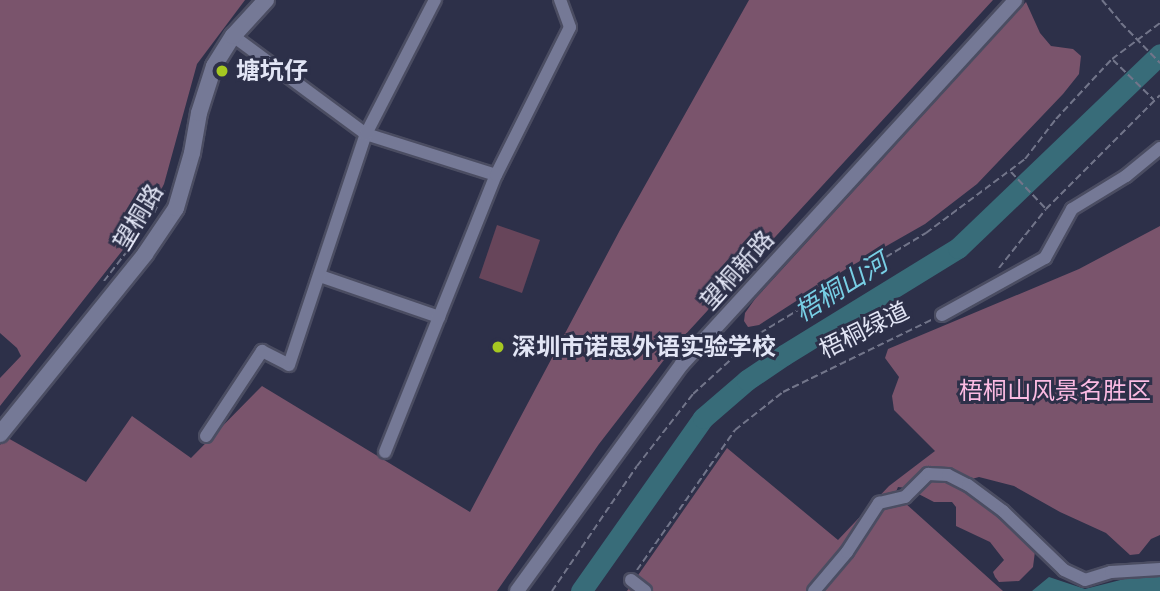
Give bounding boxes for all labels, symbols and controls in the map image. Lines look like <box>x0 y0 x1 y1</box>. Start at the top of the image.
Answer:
place label: 塘坑仔 <box>236 57 308 85</box>
marker: 塘坑仔 <box>214 63 230 79</box>
street label: 望桐路 <box>107 179 169 255</box>
street label: 望桐新路 <box>694 225 780 315</box>
water label: 梧桐山河 <box>789 246 893 328</box>
street label: 梧桐绿道 <box>815 296 913 364</box>
place label: 深圳市诺思外语实验学校 <box>512 333 776 361</box>
marker: 深圳市诺思外语实验学校 <box>490 339 506 355</box>
park label: 梧桐山风景名胜区 <box>959 377 1151 405</box>

